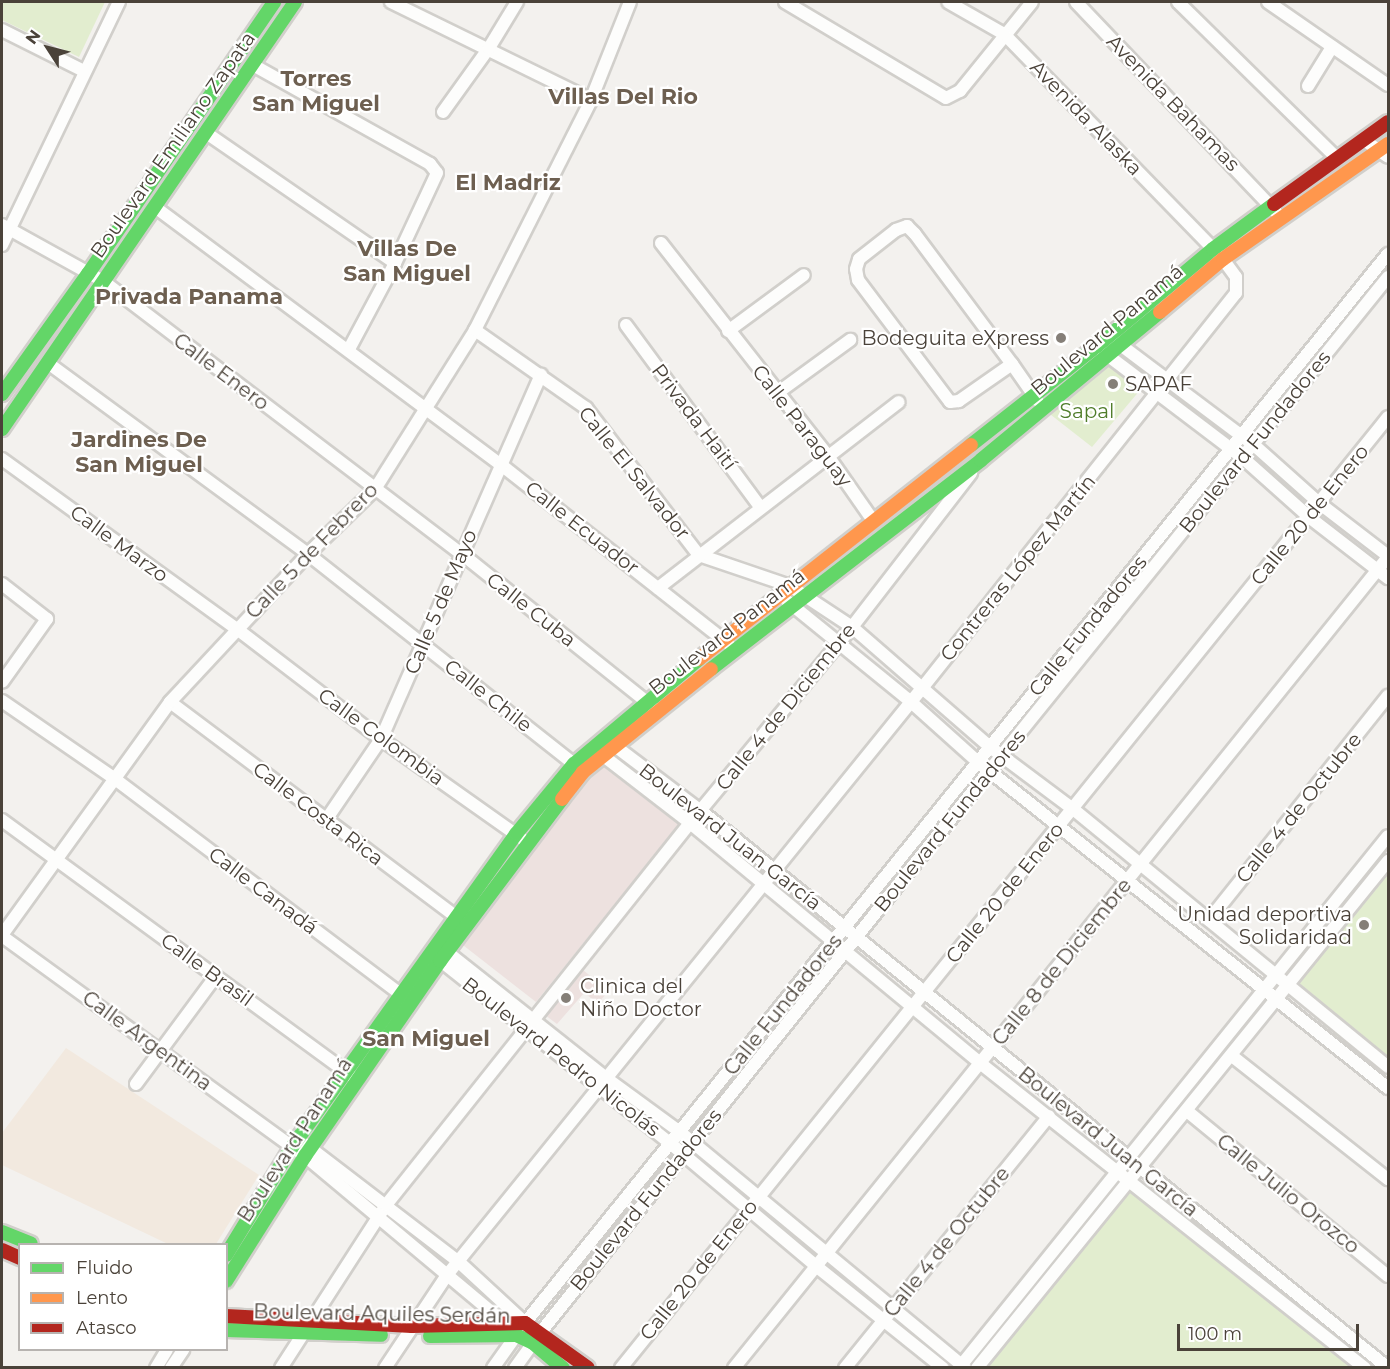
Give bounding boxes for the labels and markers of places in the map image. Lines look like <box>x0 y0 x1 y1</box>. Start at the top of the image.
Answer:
place label: Bodeguita eXpress <box>861 326 1049 350</box>
marker: Bodeguita eXpress <box>1054 331 1068 345</box>
place label: SAPAF <box>1125 372 1192 396</box>
marker: SAPAF <box>1106 377 1120 391</box>
place label: Unidad deportiva Solidaridad <box>1177 902 1352 949</box>
marker: Unidad deportiva Solidaridad <box>1357 918 1371 932</box>
place label: Clinica del Niño Doctor <box>580 975 702 1022</box>
marker: Clinica del Niño Doctor <box>557 989 575 1007</box>

